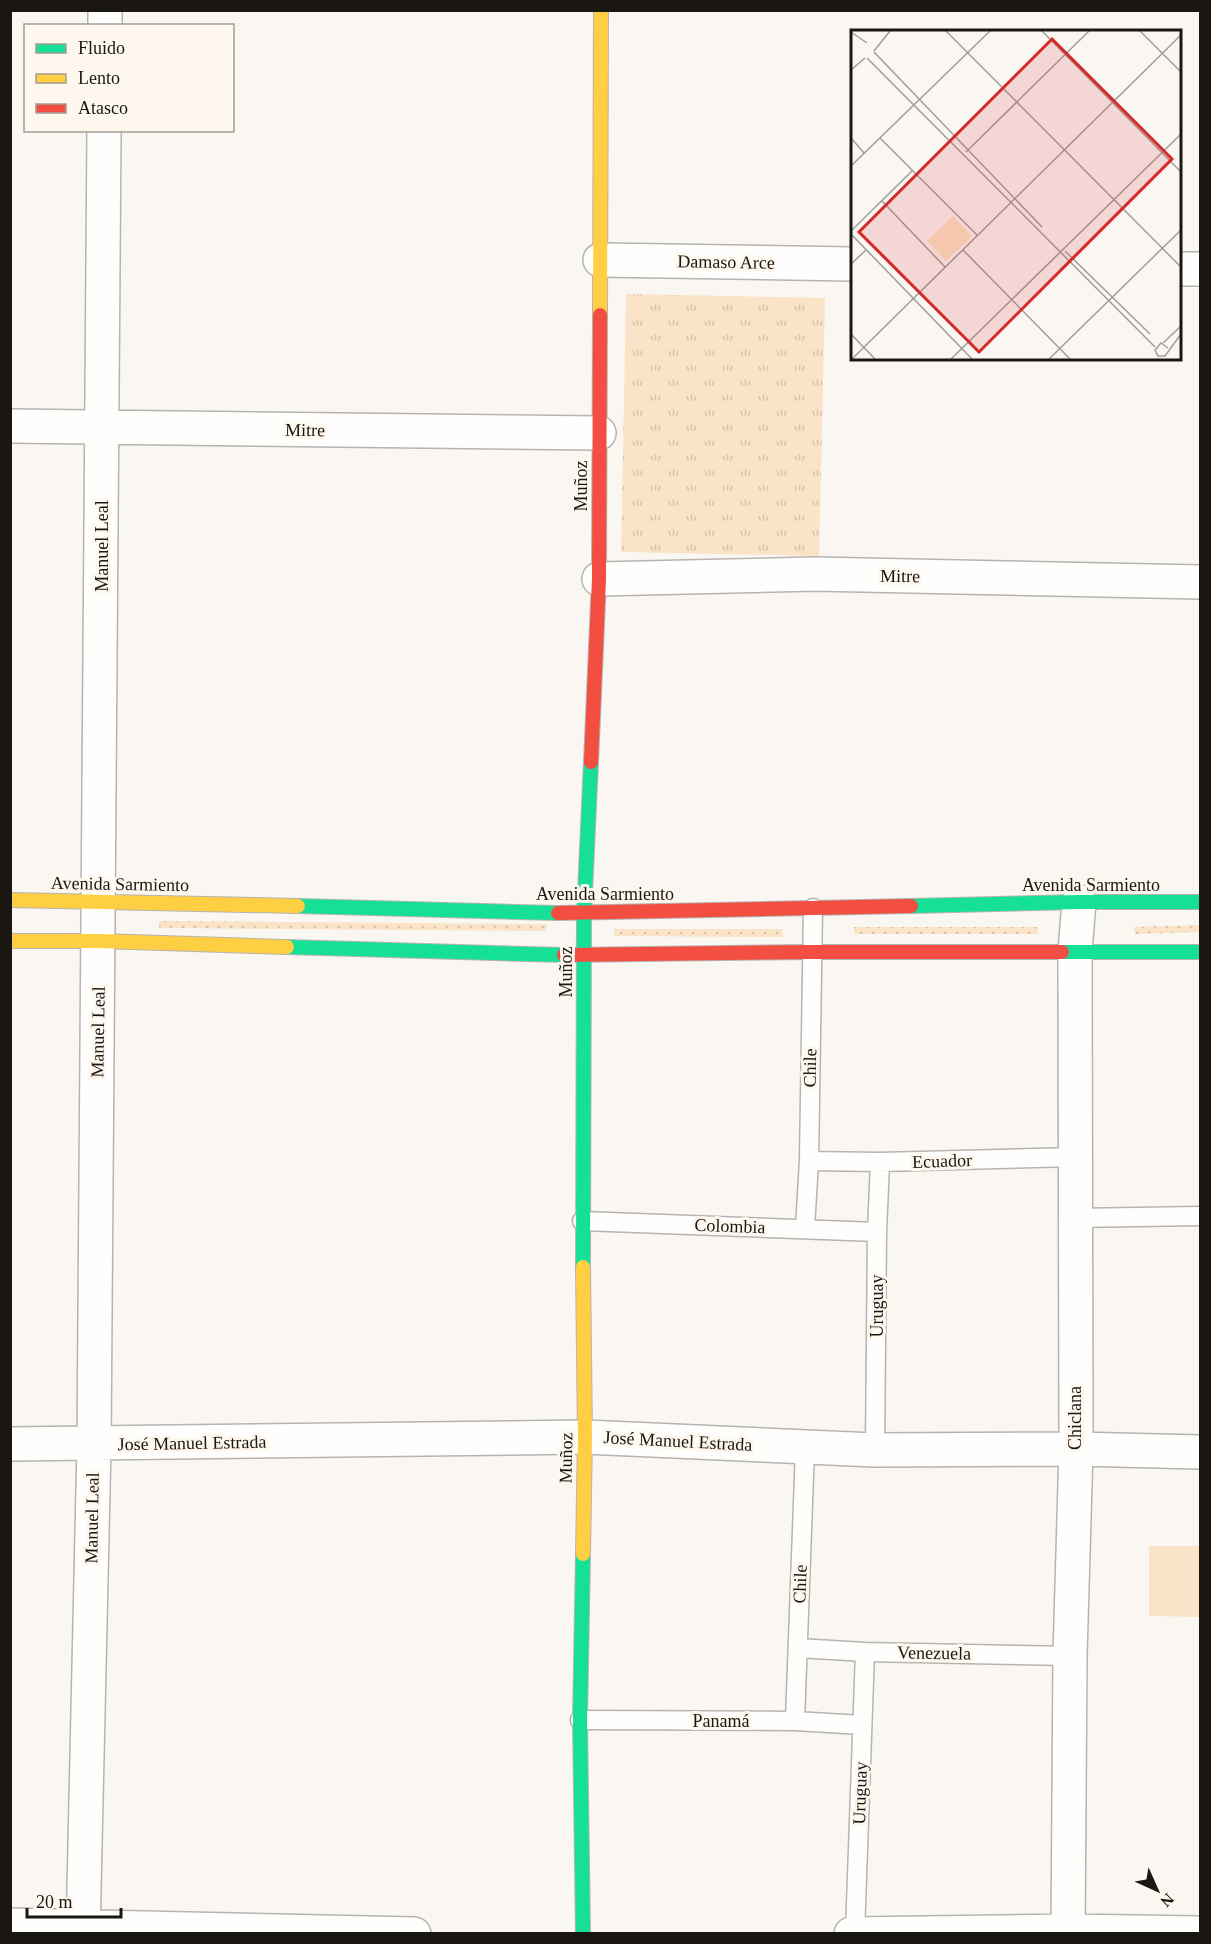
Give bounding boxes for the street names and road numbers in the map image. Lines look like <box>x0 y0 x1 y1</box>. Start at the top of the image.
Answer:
street label: Damaso Arce <box>677 251 775 273</box>
street label: Mitre <box>285 420 325 440</box>
street label: Muñoz <box>571 460 591 512</box>
street label: Manuel Leal <box>92 500 112 592</box>
street label: Mitre <box>880 566 920 586</box>
street label: Avenida Sarmiento <box>51 873 189 895</box>
street label: Avenida Sarmiento <box>1022 875 1160 895</box>
street label: Avenida Sarmiento <box>536 884 674 904</box>
street label: Muñoz <box>556 946 576 998</box>
street label: Manuel Leal <box>87 986 109 1078</box>
street label: Chile <box>800 1048 820 1088</box>
street label: Ecuador <box>912 1150 972 1172</box>
street label: Colombia <box>694 1215 766 1237</box>
street label: Uruguay <box>867 1275 887 1337</box>
street label: Chiclana <box>1065 1386 1085 1450</box>
street label: José Manuel Estrada <box>603 1427 753 1455</box>
street label: José Manuel Estrada <box>117 1432 267 1454</box>
street label: Muñoz <box>556 1432 576 1484</box>
street label: Manuel Leal <box>81 1472 103 1564</box>
street label: Chile <box>789 1564 811 1604</box>
street label: Venezuela <box>897 1642 971 1664</box>
street label: Panamá <box>693 1711 749 1731</box>
street label: Uruguay <box>849 1761 871 1825</box>

